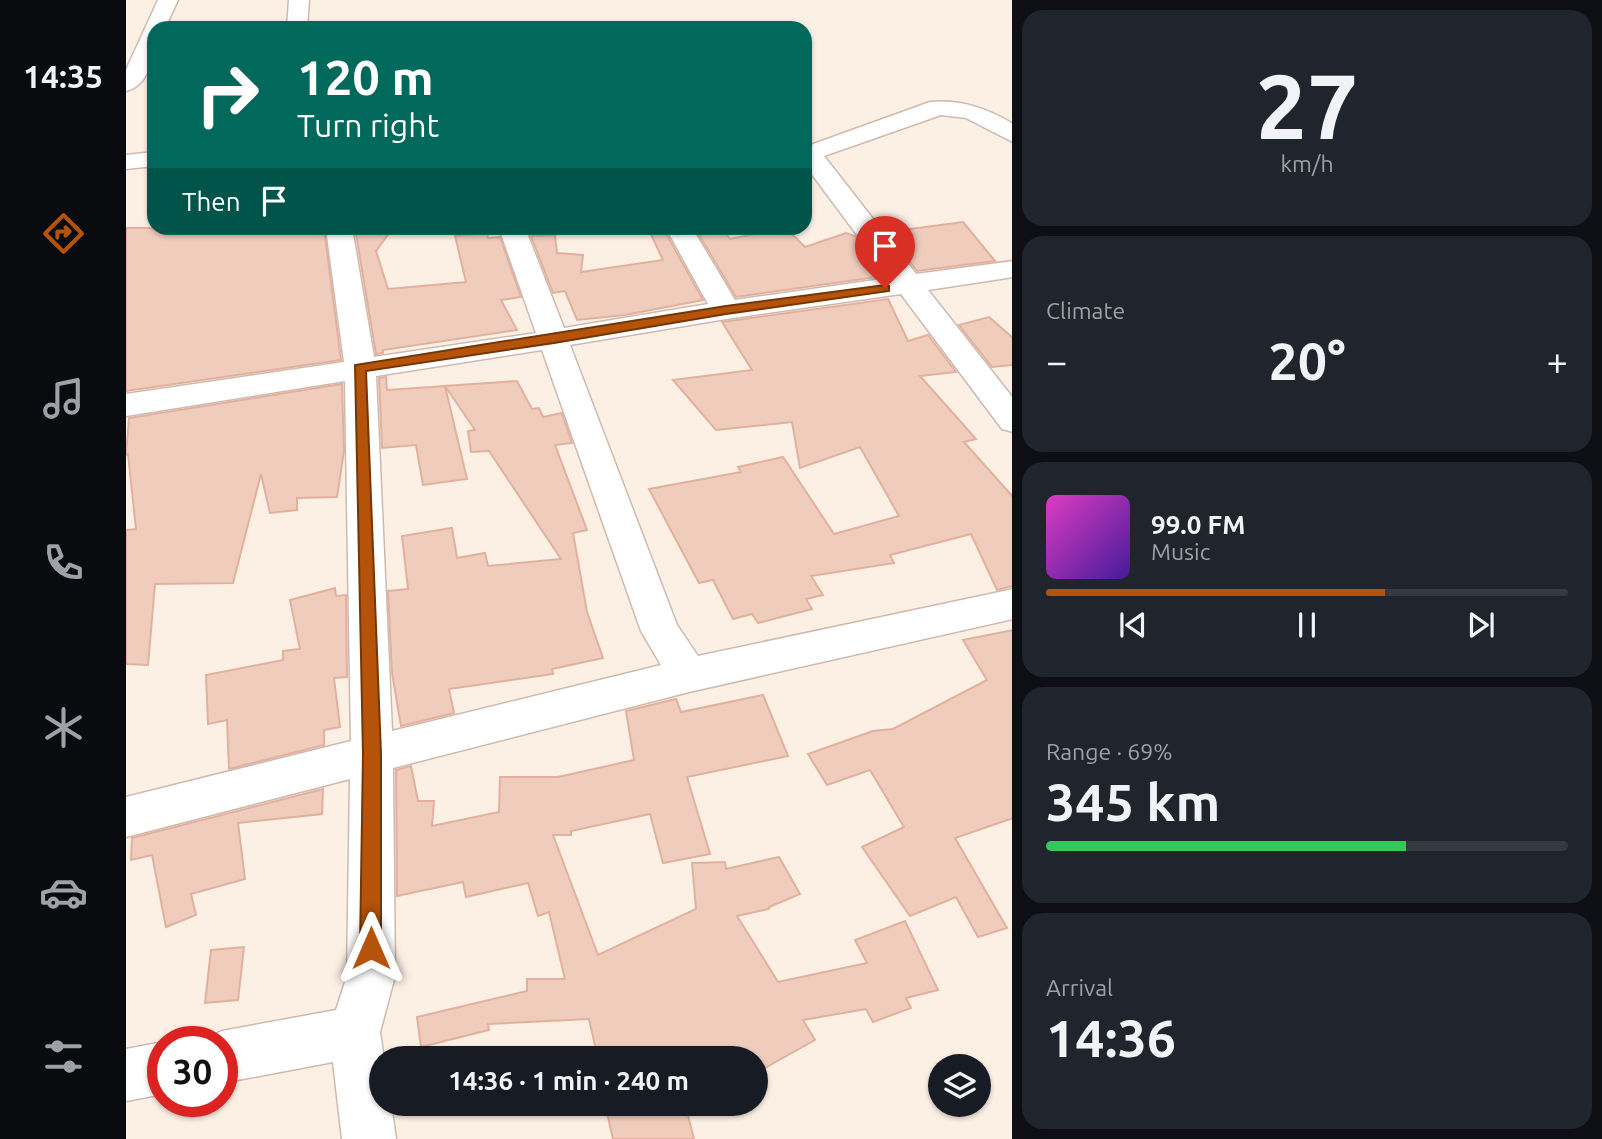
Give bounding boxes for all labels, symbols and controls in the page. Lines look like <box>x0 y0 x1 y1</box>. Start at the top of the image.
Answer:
icon: right <box>182 49 273 140</box>
text: 120 m <box>297 49 434 104</box>
text: 27 <box>1256 54 1358 156</box>
text: 14:35 <box>23 58 103 94</box>
text: Turn right <box>297 107 439 143</box>
text: km/h <box>1280 151 1334 176</box>
icon: arrive <box>255 182 293 220</box>
text: Then <box>182 187 241 216</box>
icon: directions <box>39 209 88 258</box>
pin <box>855 216 915 288</box>
icon: arrive <box>866 227 904 265</box>
text: Climate <box>1046 298 1125 323</box>
text: 20° <box>1268 332 1346 390</box>
text: − <box>1046 340 1067 382</box>
text: + <box>1547 340 1568 382</box>
icon: music <box>39 374 88 423</box>
text: 99.0 FM <box>1151 510 1245 539</box>
icon: phone <box>39 538 88 587</box>
text: Music <box>1151 539 1210 564</box>
icon: previous <box>1114 606 1152 644</box>
icon: pause <box>1288 606 1326 644</box>
icon: next <box>1462 606 1500 644</box>
icon: climate <box>39 703 88 752</box>
text: Range · 69% <box>1046 739 1173 764</box>
text: 345 km <box>1046 773 1220 831</box>
icon: car <box>39 868 88 917</box>
position arrow <box>334 911 408 985</box>
text: Arrival <box>1046 975 1113 1000</box>
text: 14:36 <box>1046 1009 1176 1067</box>
speed limit sign: 30 <box>147 1026 238 1117</box>
icon: filters <box>39 1032 88 1081</box>
map controls <box>928 1054 991 1117</box>
button: layers <box>928 1054 991 1117</box>
text: 14:36 · 1 min · 240 m <box>448 1066 689 1095</box>

